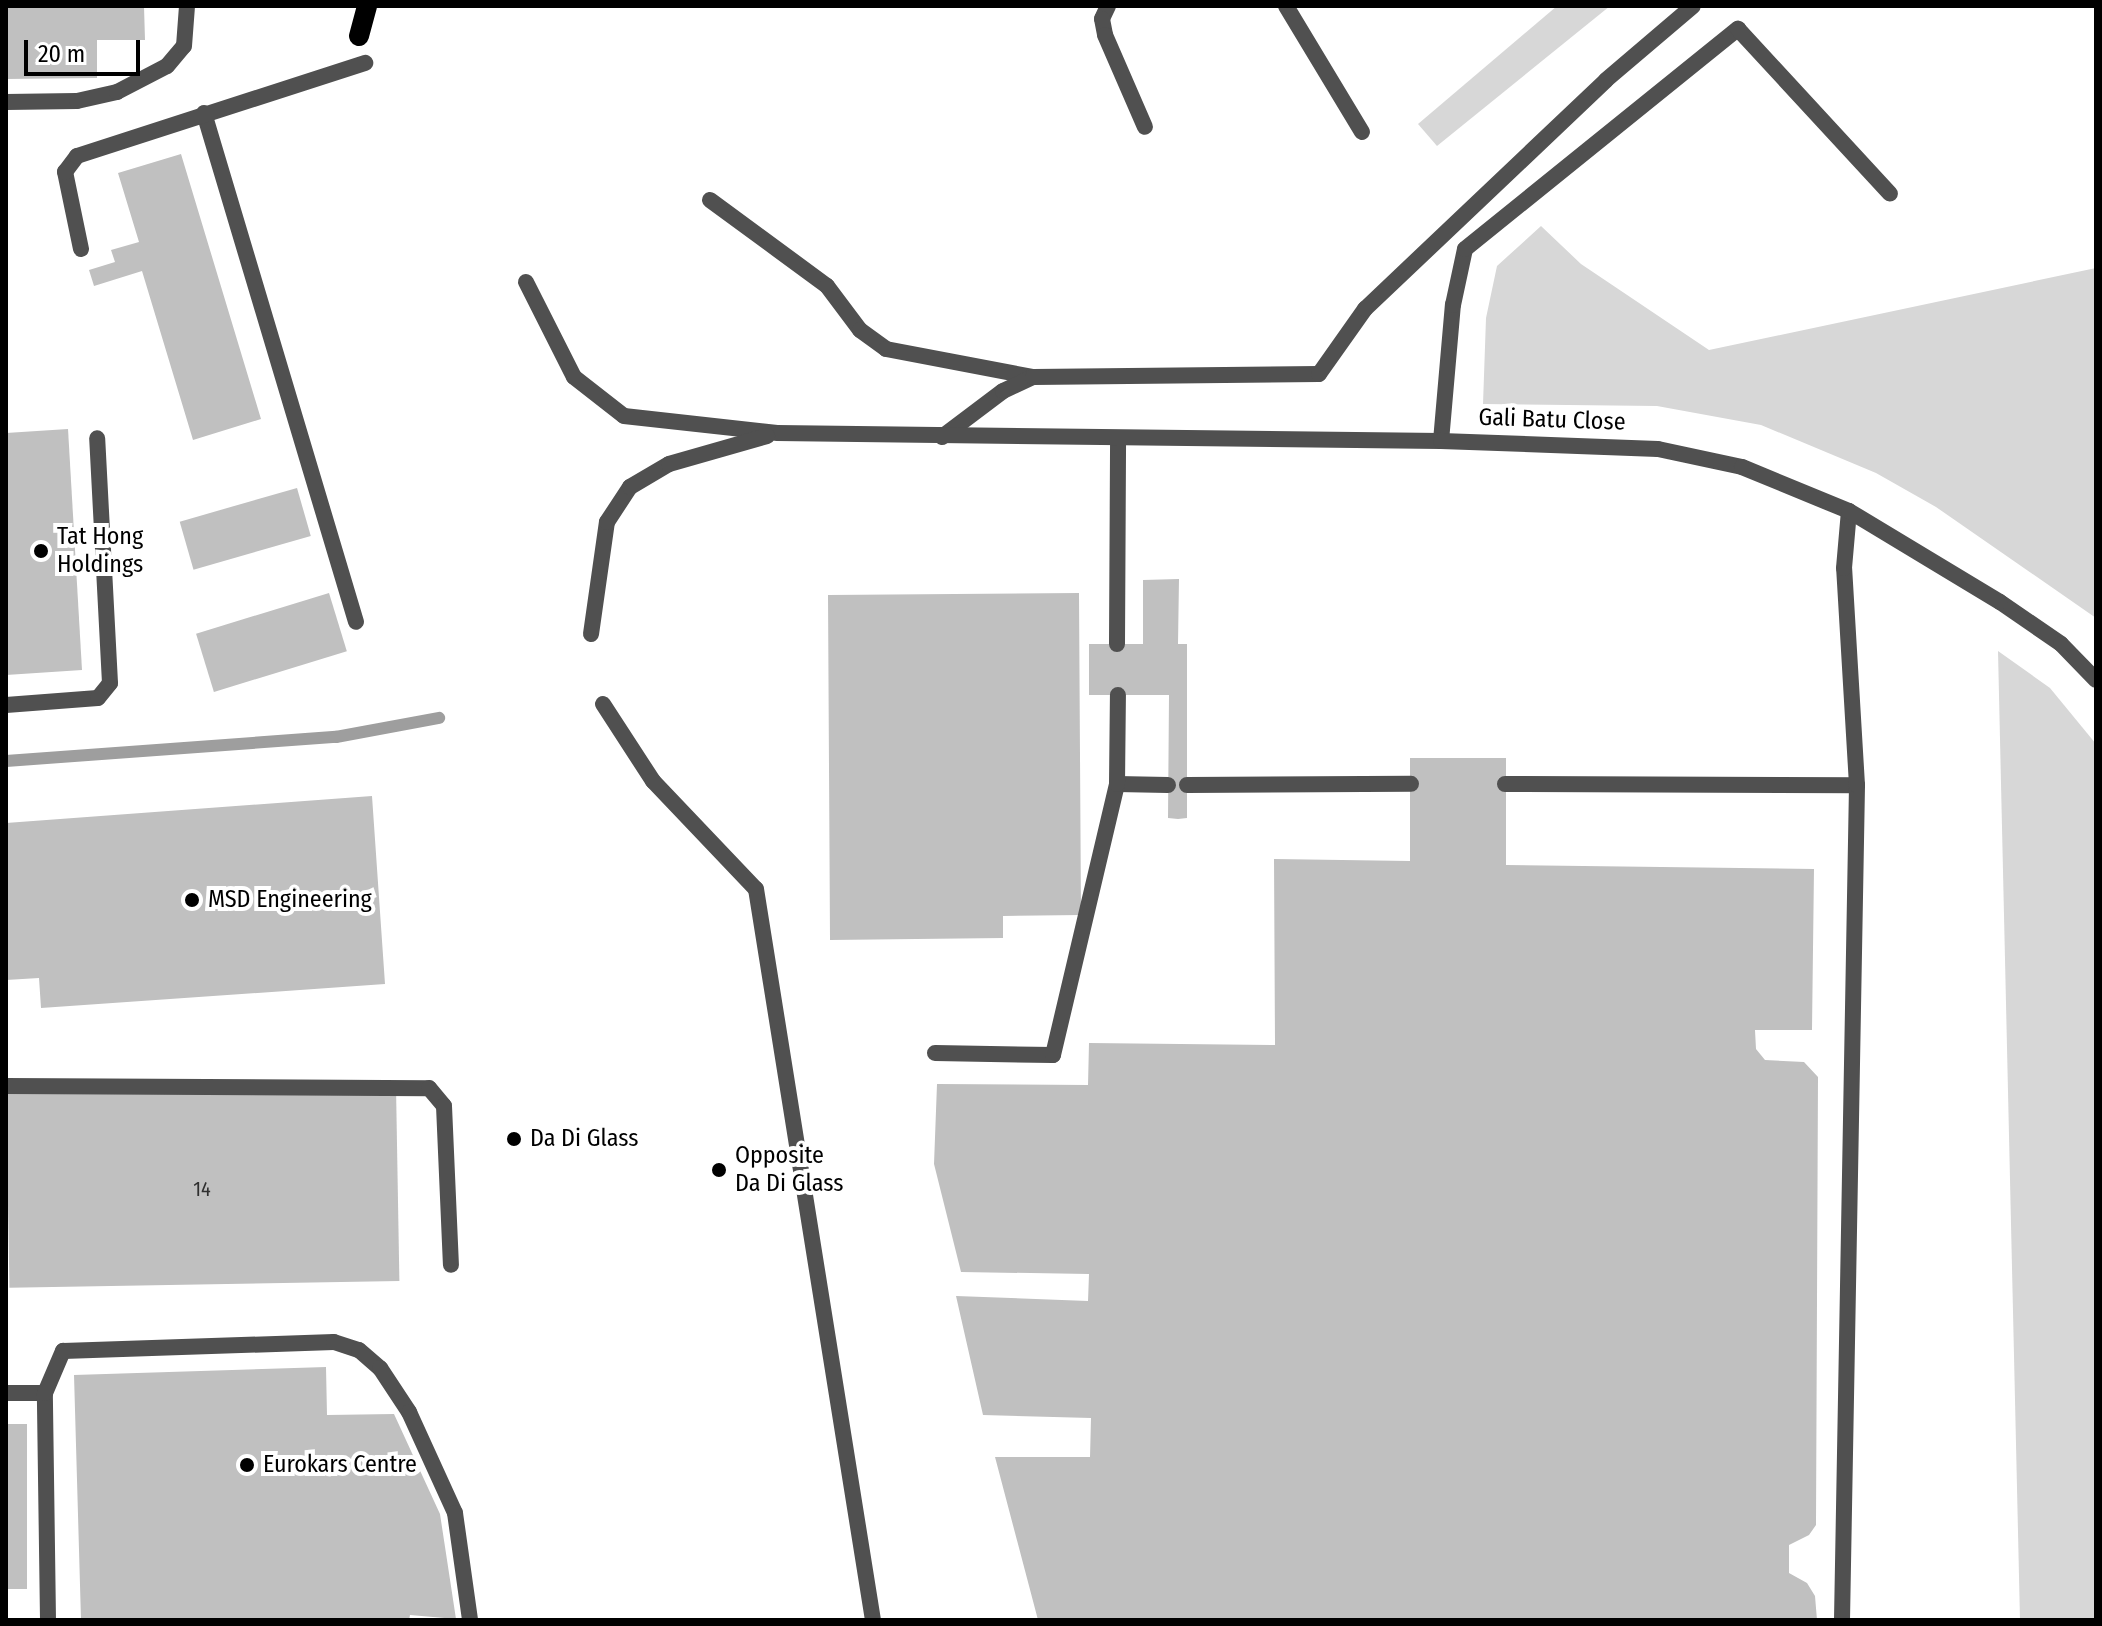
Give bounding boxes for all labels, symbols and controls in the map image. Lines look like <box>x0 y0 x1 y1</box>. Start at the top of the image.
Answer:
scale bar <box>28 24 144 74</box>
text: 20 m <box>38 40 85 68</box>
street label: Gali Batu Close <box>1478 403 1626 437</box>
place label: Tat Hong Holdings <box>57 523 143 579</box>
marker: Tat Hong Holdings <box>32 542 50 560</box>
place label: MSD Engineering <box>208 886 372 914</box>
marker: MSD Engineering <box>183 891 201 909</box>
place label: Da Di Glass <box>530 1125 639 1153</box>
marker: Da Di Glass <box>505 1130 523 1148</box>
place label: Opposite Da Di Glass <box>735 1142 844 1198</box>
marker: Opposite Da Di Glass <box>710 1161 728 1179</box>
house number: 14 <box>193 1177 211 1201</box>
place label: Eurokars Centre <box>263 1451 417 1479</box>
marker: Eurokars Centre <box>238 1456 256 1474</box>

